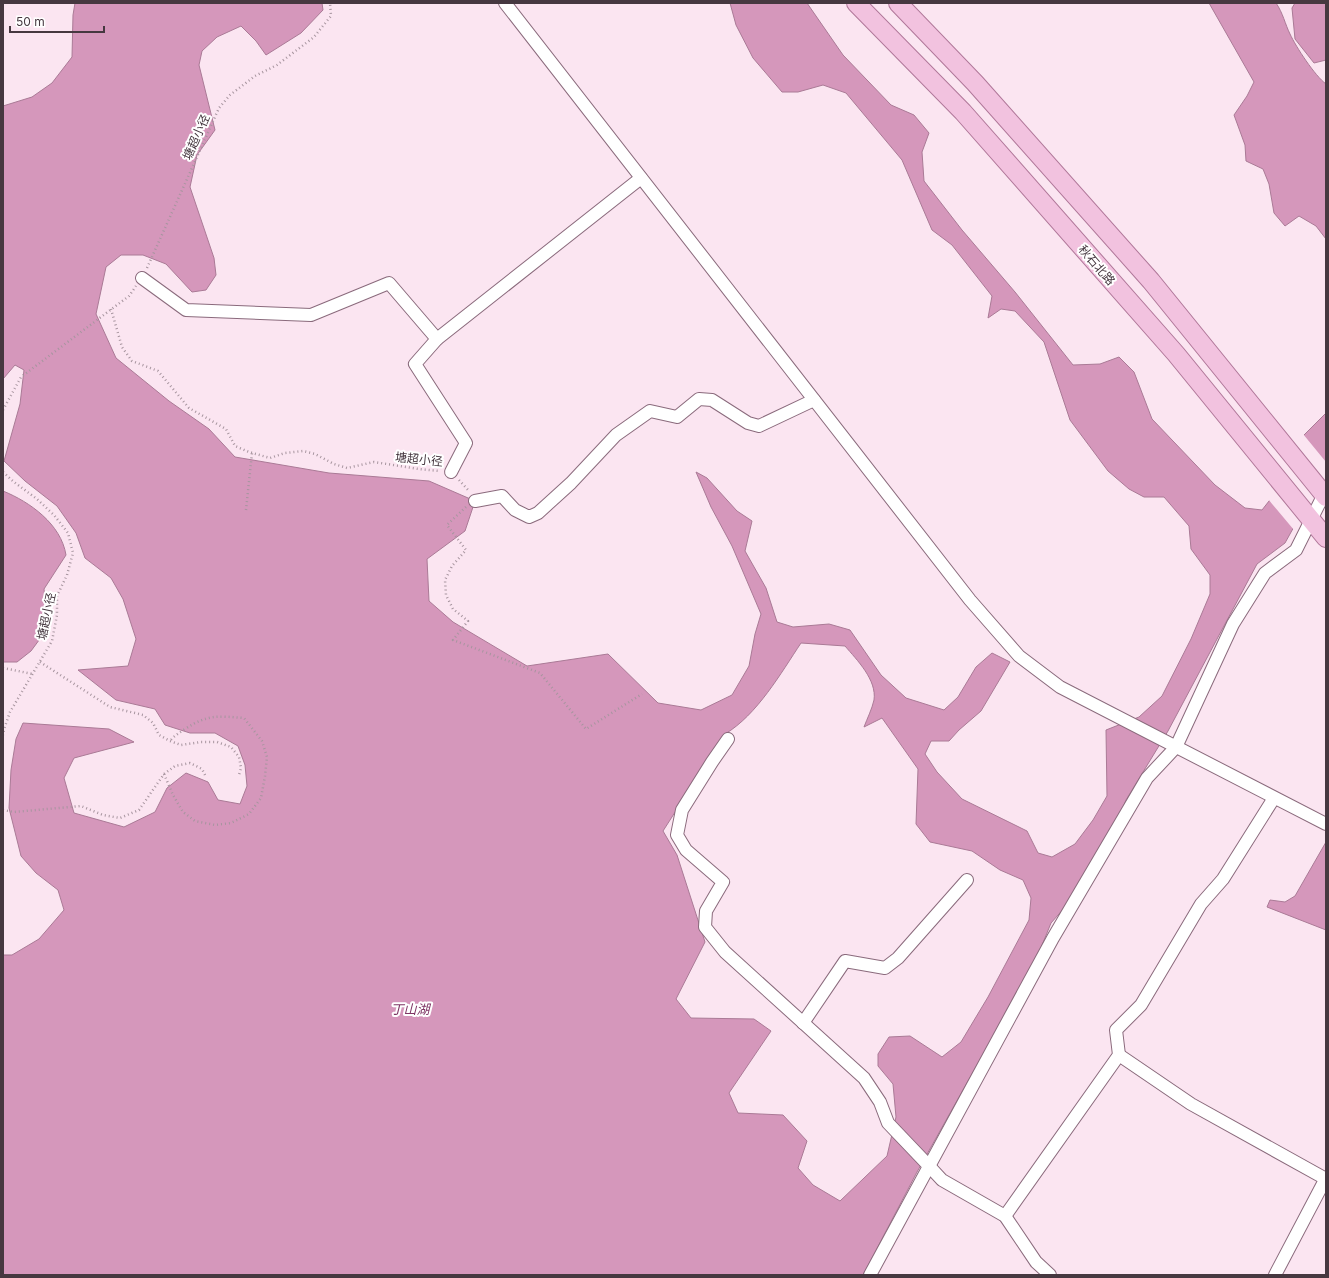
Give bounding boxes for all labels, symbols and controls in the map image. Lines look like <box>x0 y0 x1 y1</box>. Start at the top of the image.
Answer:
scale bar <box>10 8 104 34</box>
text: 50 m <box>16 14 45 29</box>
street label: 塘超小径 <box>179 112 213 162</box>
street label: 秋石北路 <box>1076 242 1118 288</box>
street label: 塘超小径 <box>394 449 444 469</box>
street label: 塘超小径 <box>34 591 58 641</box>
water label: 丁山湖 <box>390 1001 431 1017</box>

